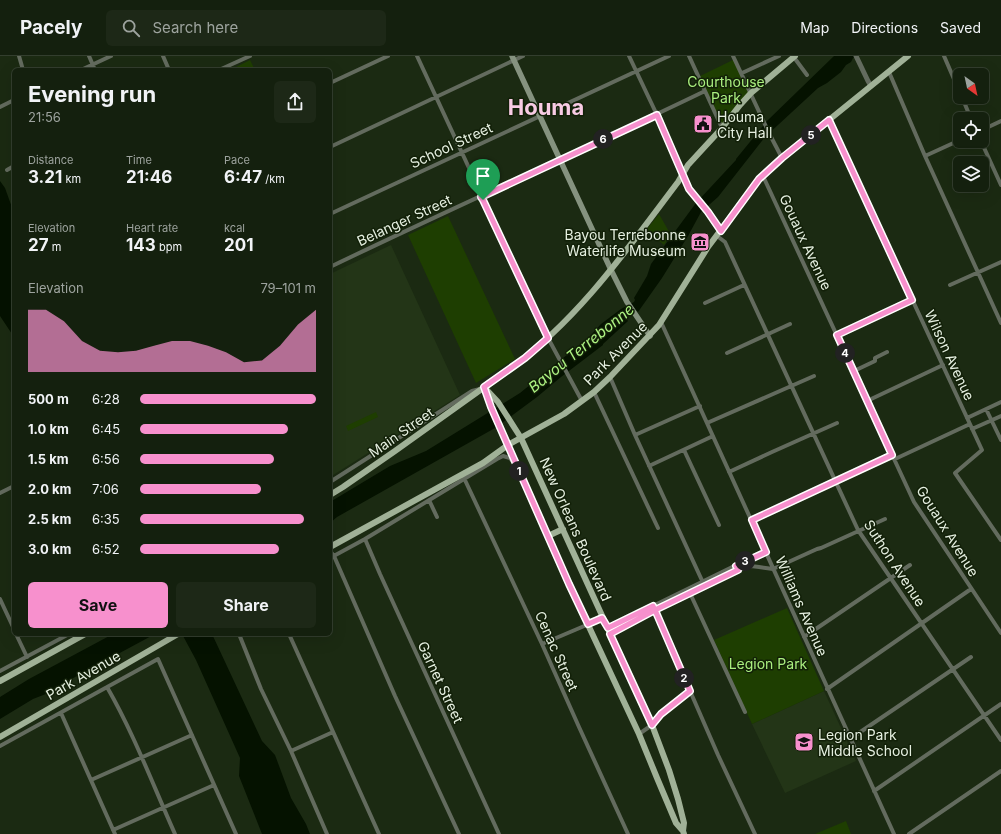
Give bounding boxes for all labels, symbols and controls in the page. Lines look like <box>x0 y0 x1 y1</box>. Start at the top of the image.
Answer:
search box <box>106 10 386 46</box>
text: Pacely <box>20 16 82 39</box>
icon: search <box>120 17 142 39</box>
text: Search here <box>152 18 238 37</box>
text: Map <box>800 19 829 36</box>
text: Directions <box>851 19 918 36</box>
text: Saved <box>940 19 981 36</box>
north arrow <box>953 68 989 104</box>
map controls <box>953 68 989 192</box>
park label: Courthouse Park <box>687 73 765 106</box>
text: Evening run <box>28 81 156 107</box>
button: share <box>274 81 316 123</box>
district label: Houma <box>508 94 584 120</box>
place label: Houma City Hall <box>717 108 772 141</box>
text: 21:56 <box>28 109 61 125</box>
button: locate <box>953 112 989 148</box>
public building icon: Houma City Hall <box>692 113 714 135</box>
street label: School Street <box>407 118 495 171</box>
pin: 5 <box>801 125 821 145</box>
text: 5 <box>807 128 815 142</box>
pin: 6 <box>593 129 613 149</box>
text: 6 <box>599 132 607 146</box>
text: Distance <box>28 153 73 167</box>
text: Time <box>126 153 152 167</box>
text: Pace <box>224 153 250 167</box>
button: layers <box>953 156 989 192</box>
pin <box>466 159 500 200</box>
icon: arrive <box>472 165 494 187</box>
text: 3.21 <box>28 167 62 187</box>
text: 21:46 <box>126 167 172 187</box>
text: 6:47 <box>224 167 262 187</box>
text: km <box>62 172 81 186</box>
text: /km <box>262 172 285 186</box>
street label: Belanger Street <box>354 191 454 249</box>
street label: Gouaux Avenue <box>776 191 836 293</box>
text: Elevation <box>28 221 75 235</box>
text: Heart rate <box>126 221 178 235</box>
text: kcal <box>224 221 245 235</box>
place label: Bayou Terrebonne Waterlife Museum <box>565 226 686 259</box>
museum icon: Bayou Terrebonne Waterlife Museum <box>689 231 711 253</box>
text: 27 <box>28 235 49 255</box>
text: 143 <box>126 235 156 255</box>
text: 201 <box>224 235 254 255</box>
text: m <box>49 240 61 254</box>
text: bpm <box>156 240 182 254</box>
text: Elevation <box>28 280 84 296</box>
text: 79–101 m <box>260 280 316 296</box>
water label: Bayou Terrebonne <box>524 299 638 397</box>
street label: Wilson Avenue <box>922 307 978 403</box>
street label: Park Avenue <box>580 318 650 388</box>
pin: 4 <box>835 343 855 363</box>
text: 4 <box>841 346 849 360</box>
text: 500 m <box>28 391 69 407</box>
text: 6:28 <box>92 391 120 407</box>
street label: Main Street <box>365 403 437 461</box>
text: 1.0 km <box>28 421 69 437</box>
text: 6:45 <box>92 421 120 437</box>
text: 1.5 km <box>28 451 69 467</box>
text: 6:56 <box>92 451 120 467</box>
street label: New Orleans Boulevard <box>537 454 615 604</box>
pin: 1 <box>509 461 529 481</box>
text: 1 <box>517 464 521 478</box>
text: 2.0 km <box>28 481 71 497</box>
text: 7:06 <box>92 481 119 497</box>
street label: Gouaux Avenue <box>913 482 983 580</box>
text: 2.5 km <box>28 511 71 527</box>
text: 6:35 <box>92 511 120 527</box>
street label: Suthon Avenue <box>861 516 929 610</box>
text: 3.0 km <box>28 541 71 557</box>
text: 6:52 <box>92 541 120 557</box>
pin: 3 <box>735 551 755 571</box>
street label: Williams Avenue <box>772 553 832 659</box>
text: 3 <box>741 554 749 568</box>
button: Save <box>28 582 168 628</box>
button: Share <box>176 582 316 628</box>
street label: Cenac Street <box>532 608 582 694</box>
street label: Garnet Street <box>415 638 468 726</box>
street label: Park Avenue <box>43 647 123 703</box>
park label: Legion Park <box>729 655 808 672</box>
pin: 2 <box>674 668 694 688</box>
text: 2 <box>681 671 687 685</box>
place label: Legion Park Middle School <box>818 726 912 759</box>
school or university icon: Legion Park Middle School <box>793 731 815 753</box>

